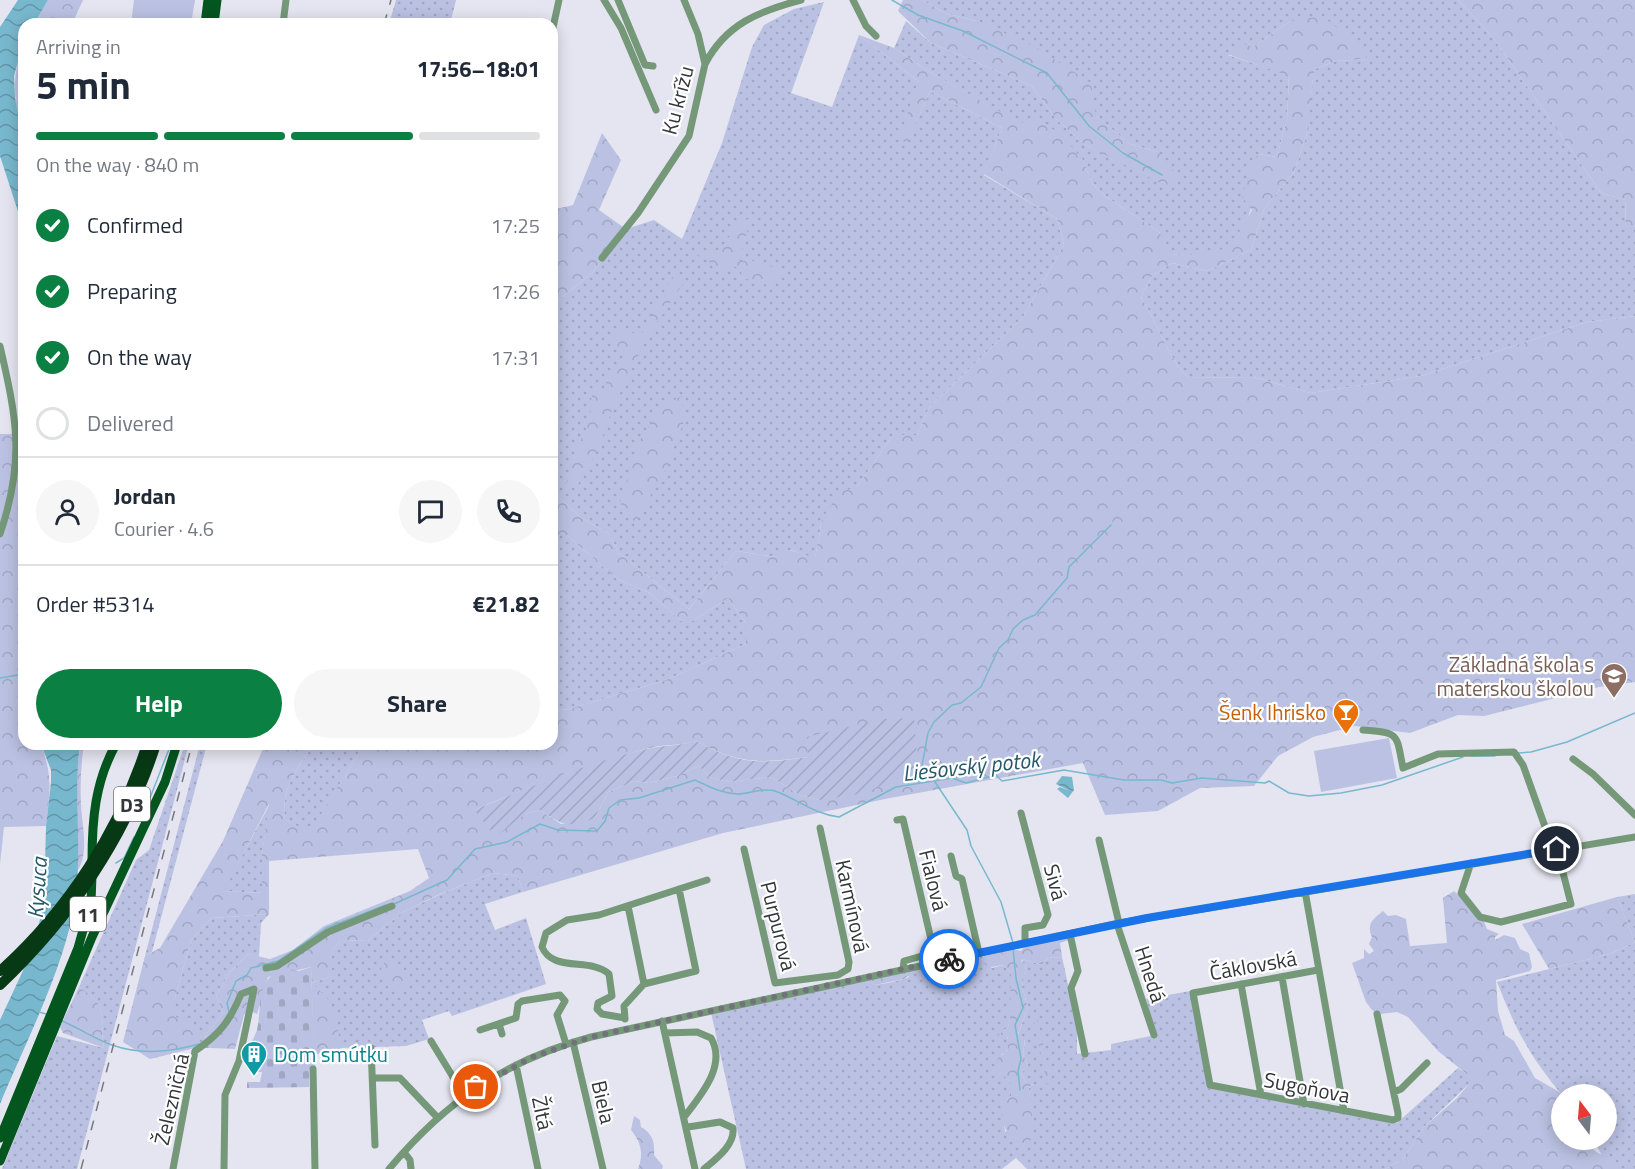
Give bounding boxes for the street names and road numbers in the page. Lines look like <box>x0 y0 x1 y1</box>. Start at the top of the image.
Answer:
street label: Ku krížu <box>652 62 702 138</box>
road number: D3 <box>114 787 150 821</box>
street label: Fialová <box>911 846 957 915</box>
street label: Karmínová <box>828 856 879 956</box>
street label: Sivá <box>1036 860 1076 904</box>
street label: Purpurová <box>752 878 806 975</box>
road number: 11 <box>70 897 106 931</box>
street label: Hnedá <box>1127 942 1175 1007</box>
street label: Čáklovská <box>1207 942 1300 988</box>
street label: Železničná <box>145 1049 197 1148</box>
street label: Sugoňova <box>1261 1063 1353 1111</box>
street label: Biela <box>584 1077 625 1127</box>
street label: Žltá <box>524 1093 562 1133</box>

